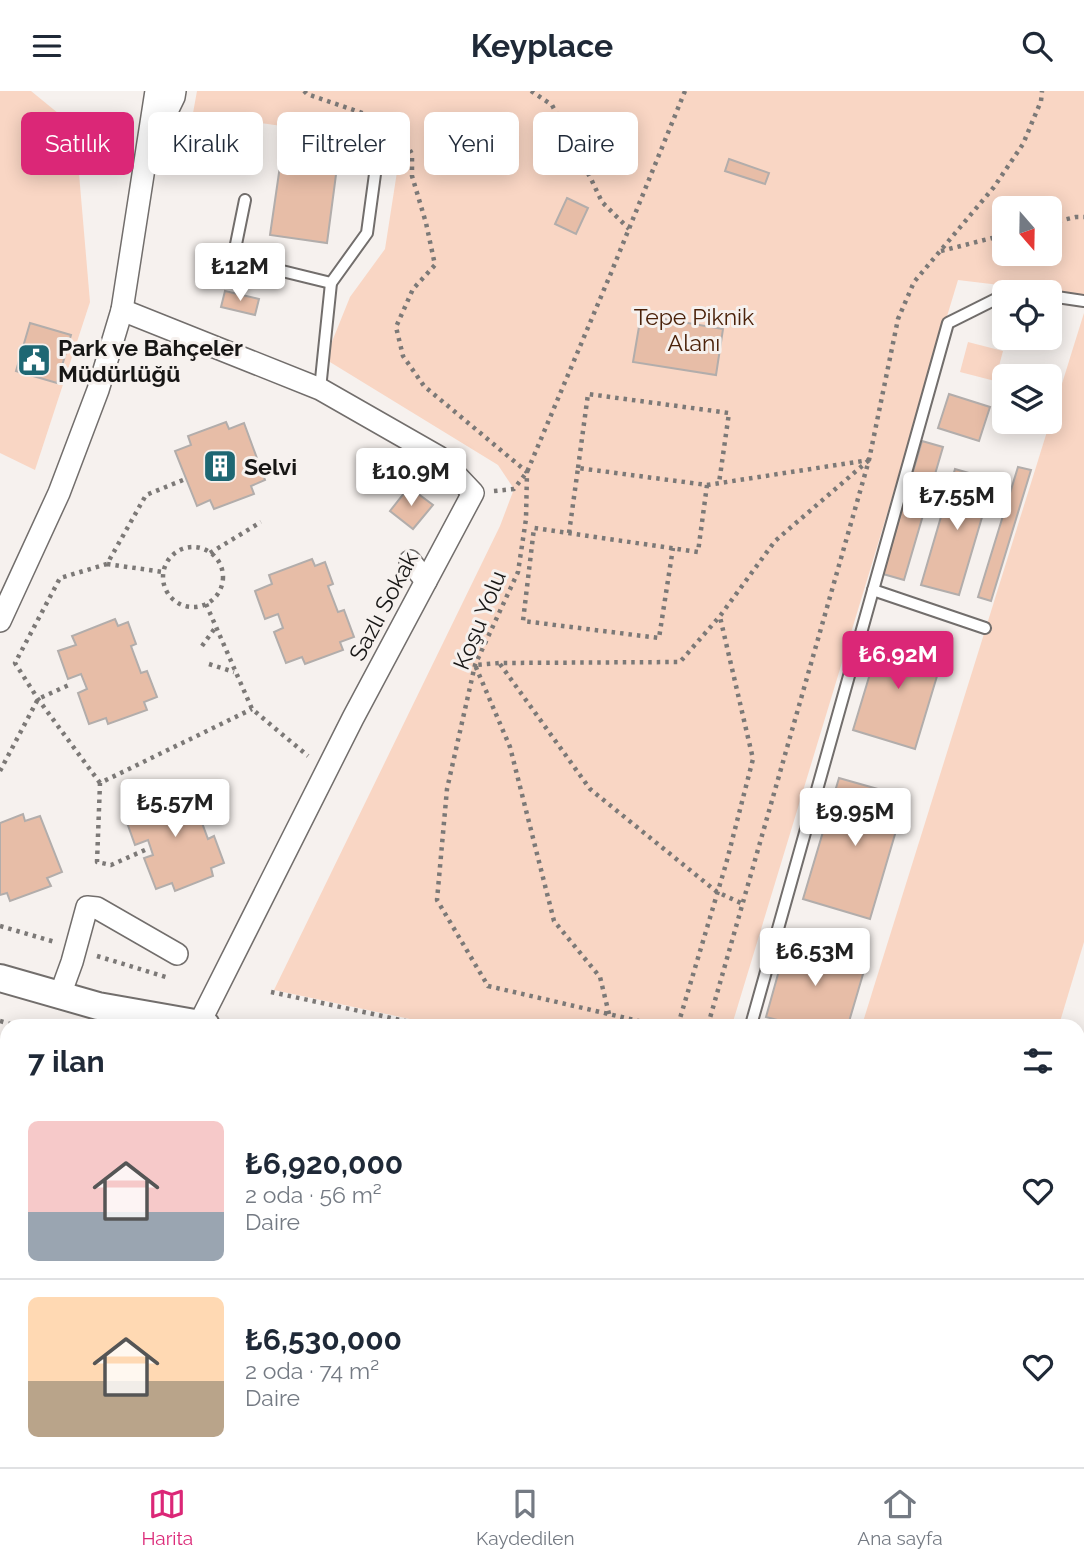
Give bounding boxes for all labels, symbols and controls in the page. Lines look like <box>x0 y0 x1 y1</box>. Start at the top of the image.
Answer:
icon: menu <box>28 27 66 65</box>
text: Keyplace <box>471 27 613 64</box>
icon: search <box>1018 27 1056 65</box>
chip: Satılık <box>21 112 134 175</box>
chip: Kiralık <box>148 112 263 175</box>
chip: Filtreler <box>277 112 410 175</box>
chip: Yeni <box>424 112 519 175</box>
chip: Daire <box>533 112 638 175</box>
north arrow <box>992 196 1062 266</box>
map controls <box>992 196 1062 434</box>
pin: ₺12M <box>199 243 281 303</box>
text: ₺12M <box>211 252 269 279</box>
button: locate <box>992 280 1062 350</box>
park label: Tepe Piknik Alanı <box>634 303 754 356</box>
place label: Park ve Bahçeler Müdürlüğü <box>58 334 243 387</box>
public building icon: Park ve Bahçeler Müdürlüğü <box>15 341 53 379</box>
button: layers <box>992 364 1062 434</box>
building icon: Selvi <box>201 447 239 485</box>
pin: ₺10.9M <box>354 449 468 508</box>
place label: Selvi <box>244 453 297 480</box>
text: ₺10.9M <box>372 457 450 484</box>
pin: ₺7.55M <box>900 473 1014 532</box>
text: ₺7.55M <box>919 481 995 508</box>
street label: Sazlı Sokak <box>343 547 423 665</box>
street label: Koşu Yolu <box>447 567 511 673</box>
pin: ₺6.92M <box>841 631 955 691</box>
text: ₺6.92M <box>858 640 938 667</box>
pin: ₺5.57M <box>118 779 232 839</box>
text: ₺5.57M <box>136 788 214 815</box>
pin: ₺9.95M <box>798 789 912 848</box>
text: ₺9.95M <box>816 797 894 824</box>
pin: ₺6.53M <box>758 929 872 988</box>
text: ₺6.53M <box>776 937 854 964</box>
icon: filters <box>1019 1042 1057 1080</box>
text: 7 ilan <box>28 1044 105 1079</box>
text: ₺6,920,000 <box>245 1146 403 1181</box>
icon: home <box>84 1149 168 1233</box>
icon: heart <box>1019 1172 1057 1210</box>
text: 2 oda · 56 m² <box>245 1181 382 1208</box>
text: Daire <box>245 1208 300 1235</box>
text: ₺6,530,000 <box>245 1322 402 1357</box>
icon: home <box>84 1325 168 1409</box>
icon: heart <box>1019 1348 1057 1386</box>
text: 2 oda · 74 m² <box>245 1357 379 1384</box>
text: Daire <box>245 1384 300 1411</box>
tab: Harita <box>141 1485 193 1549</box>
tab: Kaydedilen <box>476 1485 575 1549</box>
tab: Ana sayfa <box>857 1485 943 1549</box>

